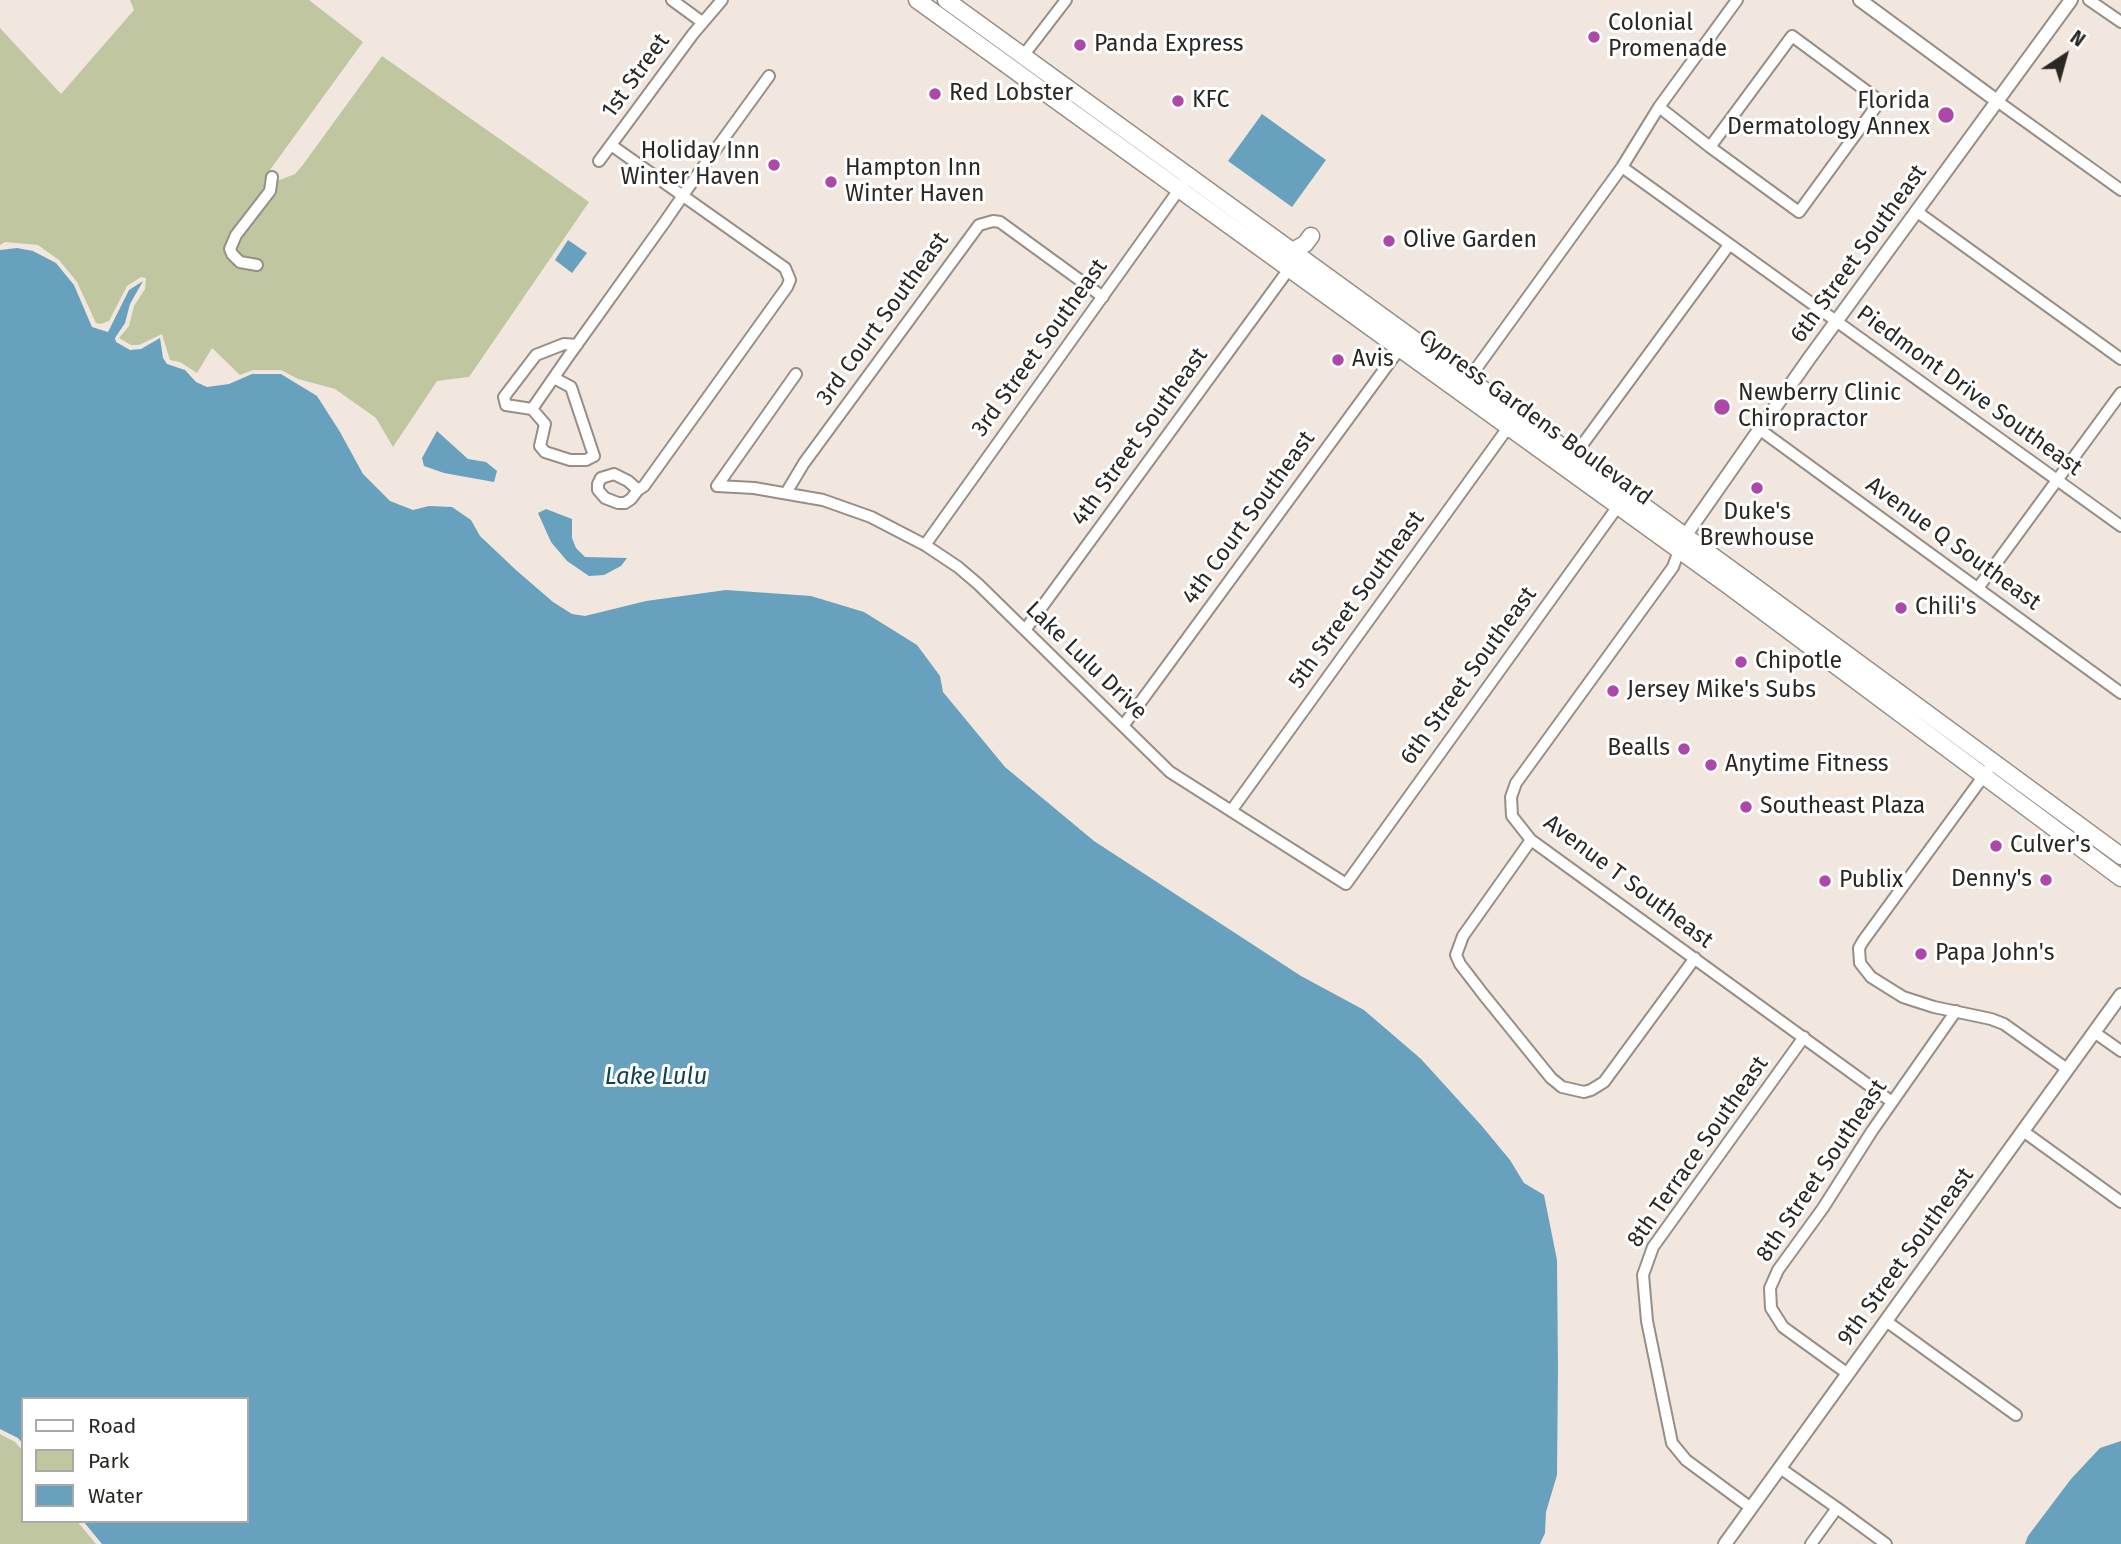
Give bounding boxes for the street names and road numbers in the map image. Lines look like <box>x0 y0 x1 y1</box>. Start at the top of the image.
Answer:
street label: 1st Street <box>596 28 676 124</box>
street label: 6th Street Southeast <box>1785 160 1933 348</box>
street label: 3rd Court Southeast <box>811 227 955 411</box>
street label: 3rd Street Southeast <box>966 254 1114 442</box>
street label: Piedmont Drive Southeast <box>1851 300 2087 482</box>
street label: Cypress Gardens Boulevard <box>1413 324 1657 512</box>
street label: 4th Street Southeast <box>1066 343 1214 531</box>
street label: 4th Court Southeast <box>1177 426 1321 610</box>
street label: Avenue Q Southeast <box>1860 471 2046 617</box>
street label: 5th Street Southeast <box>1283 506 1431 694</box>
street label: 6th Street Southeast <box>1395 582 1543 770</box>
street label: Lake Lulu Drive <box>1019 596 1153 726</box>
street label: Avenue T Southeast <box>1538 809 1718 955</box>
street label: 8th Terrace Southeast <box>1622 1051 1774 1253</box>
street label: 8th Street Southeast <box>1751 1075 1893 1267</box>
street label: 9th Street Southeast <box>1832 1163 1980 1351</box>

